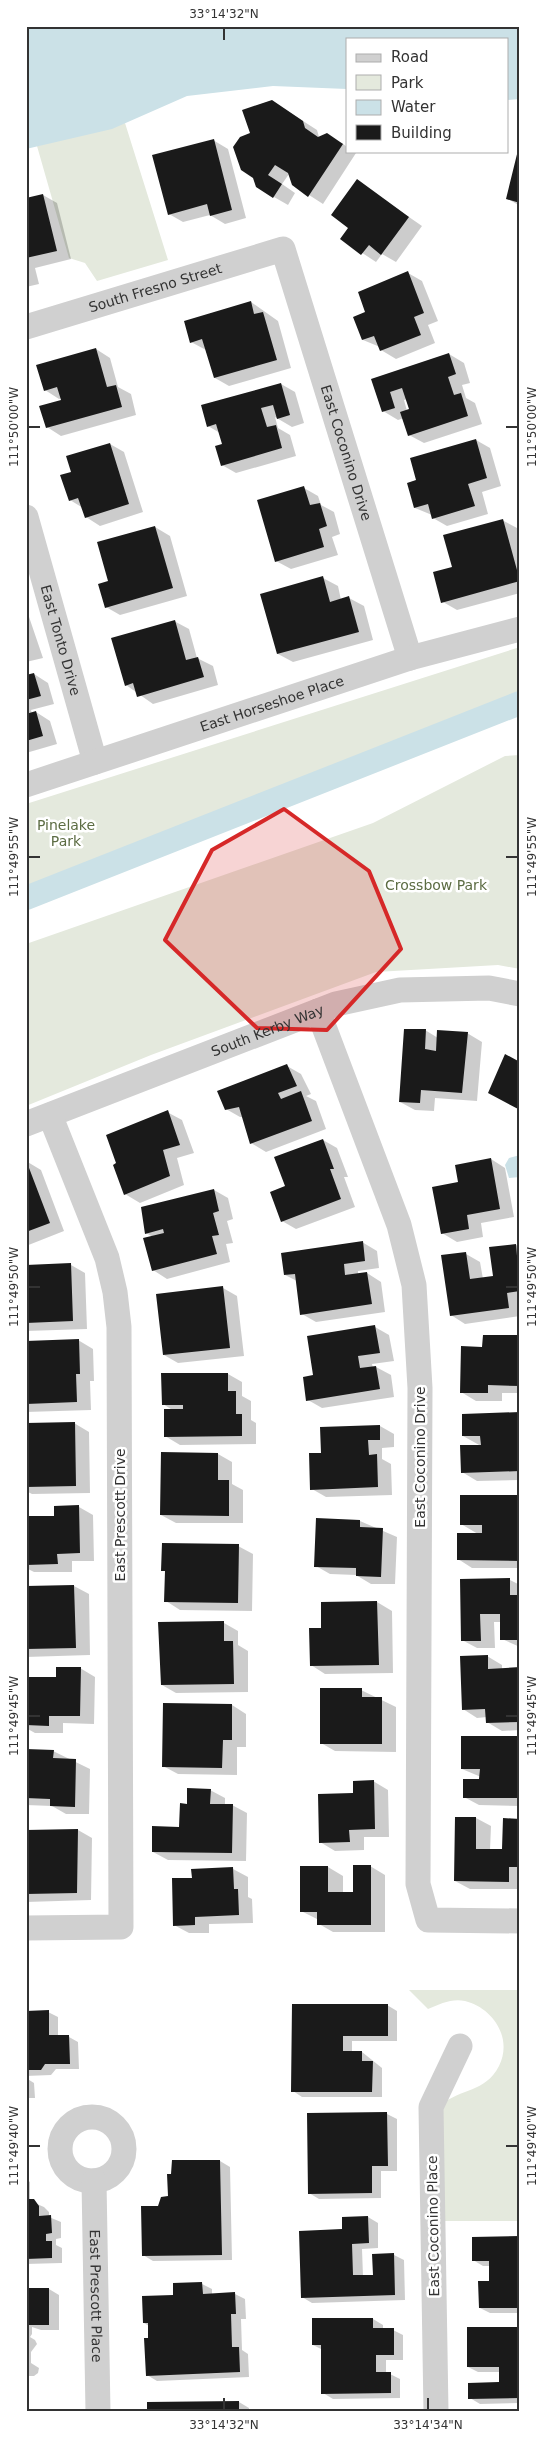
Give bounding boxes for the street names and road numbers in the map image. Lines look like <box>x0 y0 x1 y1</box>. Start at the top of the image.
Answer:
street label: South Fresno Street <box>87 260 224 316</box>
street label: East Coconino Drive <box>318 383 375 523</box>
street label: East Tonto Drive <box>38 583 84 697</box>
street label: East Horseshoe Place <box>198 672 346 735</box>
street label: South Kerby Way <box>209 1001 326 1060</box>
street label: East Coconino Drive <box>412 1386 428 1528</box>
street label: East Prescott Drive <box>112 1448 128 1582</box>
street label: East Coconino Place <box>424 2155 442 2297</box>
street label: East Prescott Place <box>87 2229 105 2363</box>

